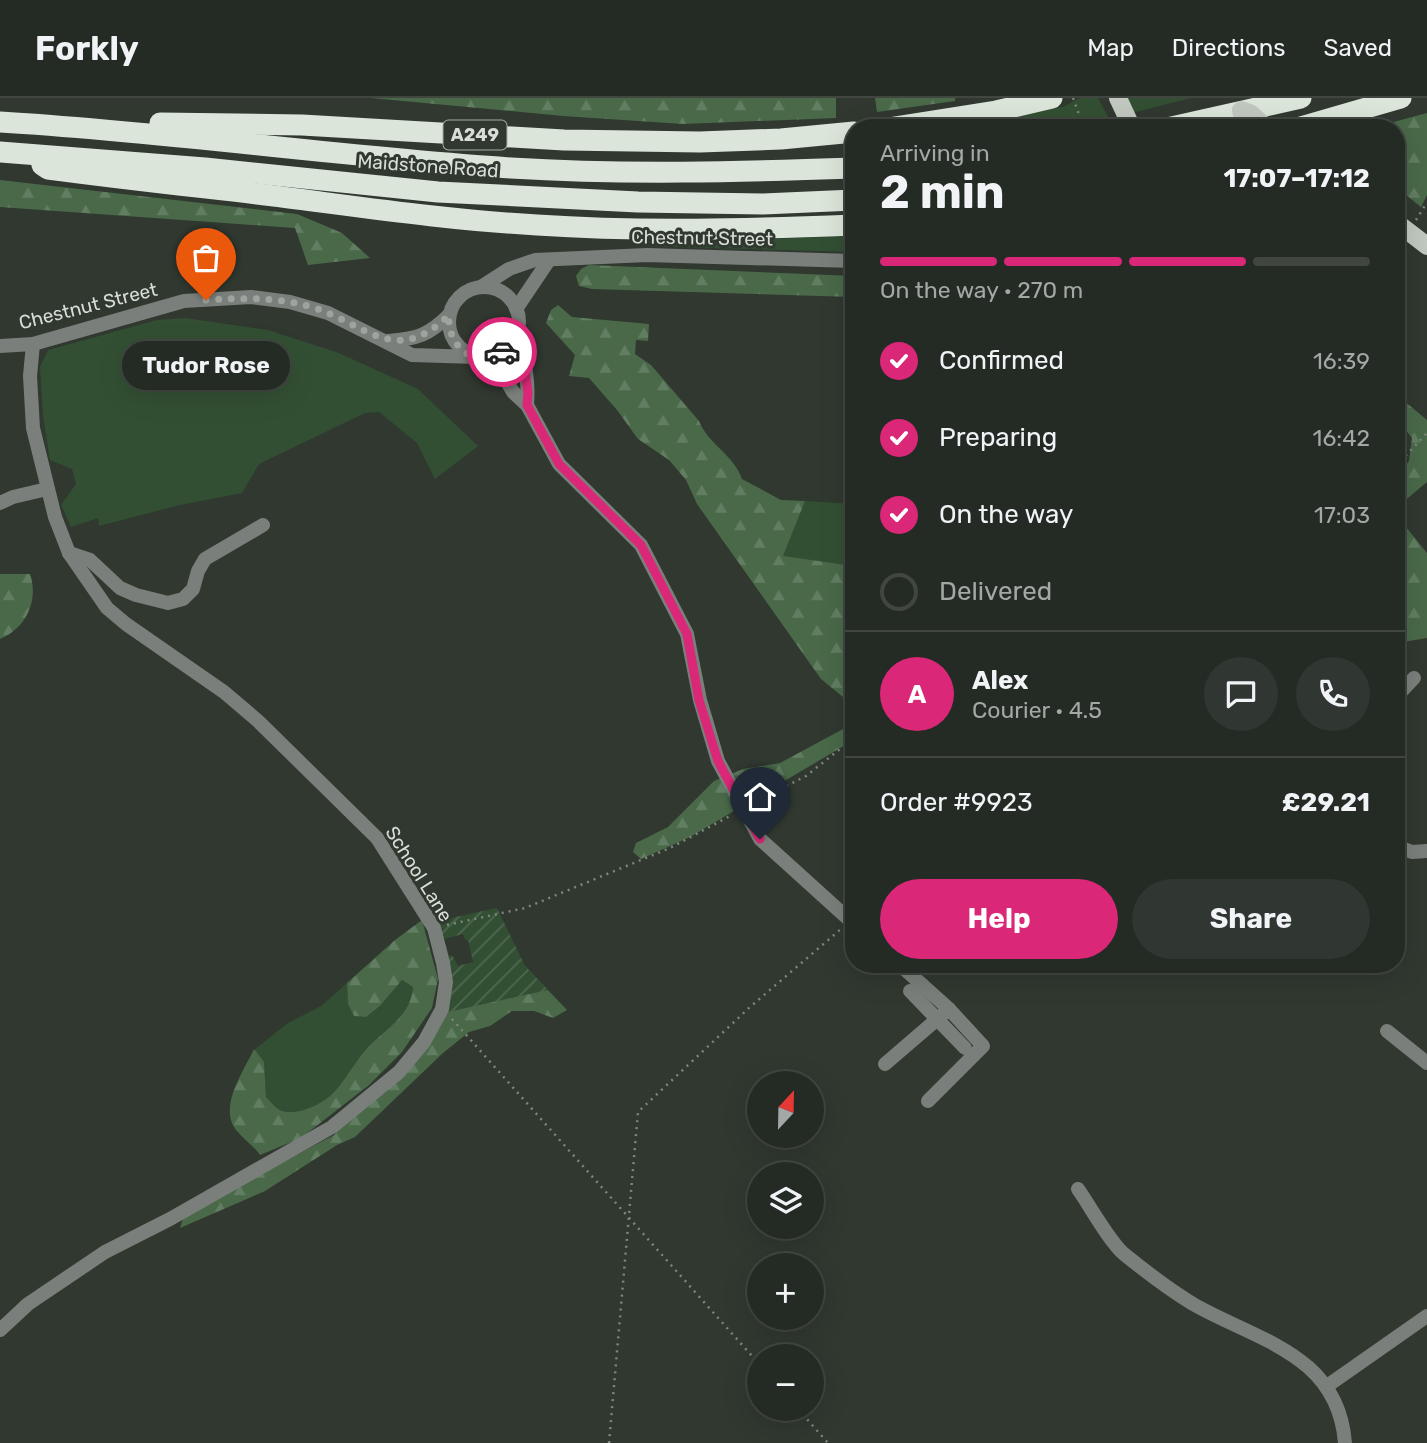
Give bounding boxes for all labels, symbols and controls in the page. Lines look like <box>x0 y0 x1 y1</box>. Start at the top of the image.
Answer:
text: Forkly <box>35 29 139 68</box>
text: Map <box>1087 34 1134 62</box>
text: Directions <box>1172 34 1285 62</box>
text: Saved <box>1323 34 1392 62</box>
road number: A249 <box>444 120 506 150</box>
text: Arriving in <box>880 139 990 167</box>
street label: Maidstone Road <box>357 150 499 182</box>
text: 17:07–17:12 <box>1223 163 1370 194</box>
text: 2 min <box>880 165 1005 220</box>
street label: Chestnut Street <box>631 225 774 251</box>
pin <box>176 228 236 300</box>
icon: bag <box>187 239 225 277</box>
text: On the way · 270 m <box>880 276 1083 304</box>
street label: Chestnut Street <box>16 278 160 334</box>
courier <box>467 317 537 387</box>
icon: car <box>483 333 521 371</box>
callout: Tudor Rose <box>122 342 290 391</box>
icon: check <box>880 342 918 380</box>
text: Confirmed <box>939 345 1064 376</box>
text: 16:39 <box>1313 347 1370 375</box>
text: Tudor Rose <box>142 351 270 379</box>
icon: check <box>880 419 918 457</box>
text: Preparing <box>939 422 1057 453</box>
text: 16:42 <box>1313 424 1370 452</box>
icon: check <box>880 496 918 534</box>
text: On the way <box>939 499 1073 530</box>
text: 17:03 <box>1314 501 1370 529</box>
text: Delivered <box>939 576 1052 607</box>
button: chat <box>1204 657 1278 731</box>
button: phone <box>1296 657 1370 731</box>
text: Alex <box>972 665 1028 696</box>
text: A <box>908 679 926 710</box>
text: Courier · 4.5 <box>972 696 1102 724</box>
pin <box>730 767 790 839</box>
icon: home <box>741 778 779 816</box>
text: Order #9923 <box>880 787 1033 818</box>
text: £29.21 <box>1282 787 1370 818</box>
street label: School Lane <box>381 822 457 926</box>
button: Help <box>880 879 1118 959</box>
button: Share <box>1132 879 1370 959</box>
north arrow <box>747 1071 824 1148</box>
map controls <box>747 1071 824 1421</box>
button: layers <box>747 1162 824 1239</box>
button: + <box>747 1253 824 1330</box>
button: − <box>747 1344 824 1421</box>

